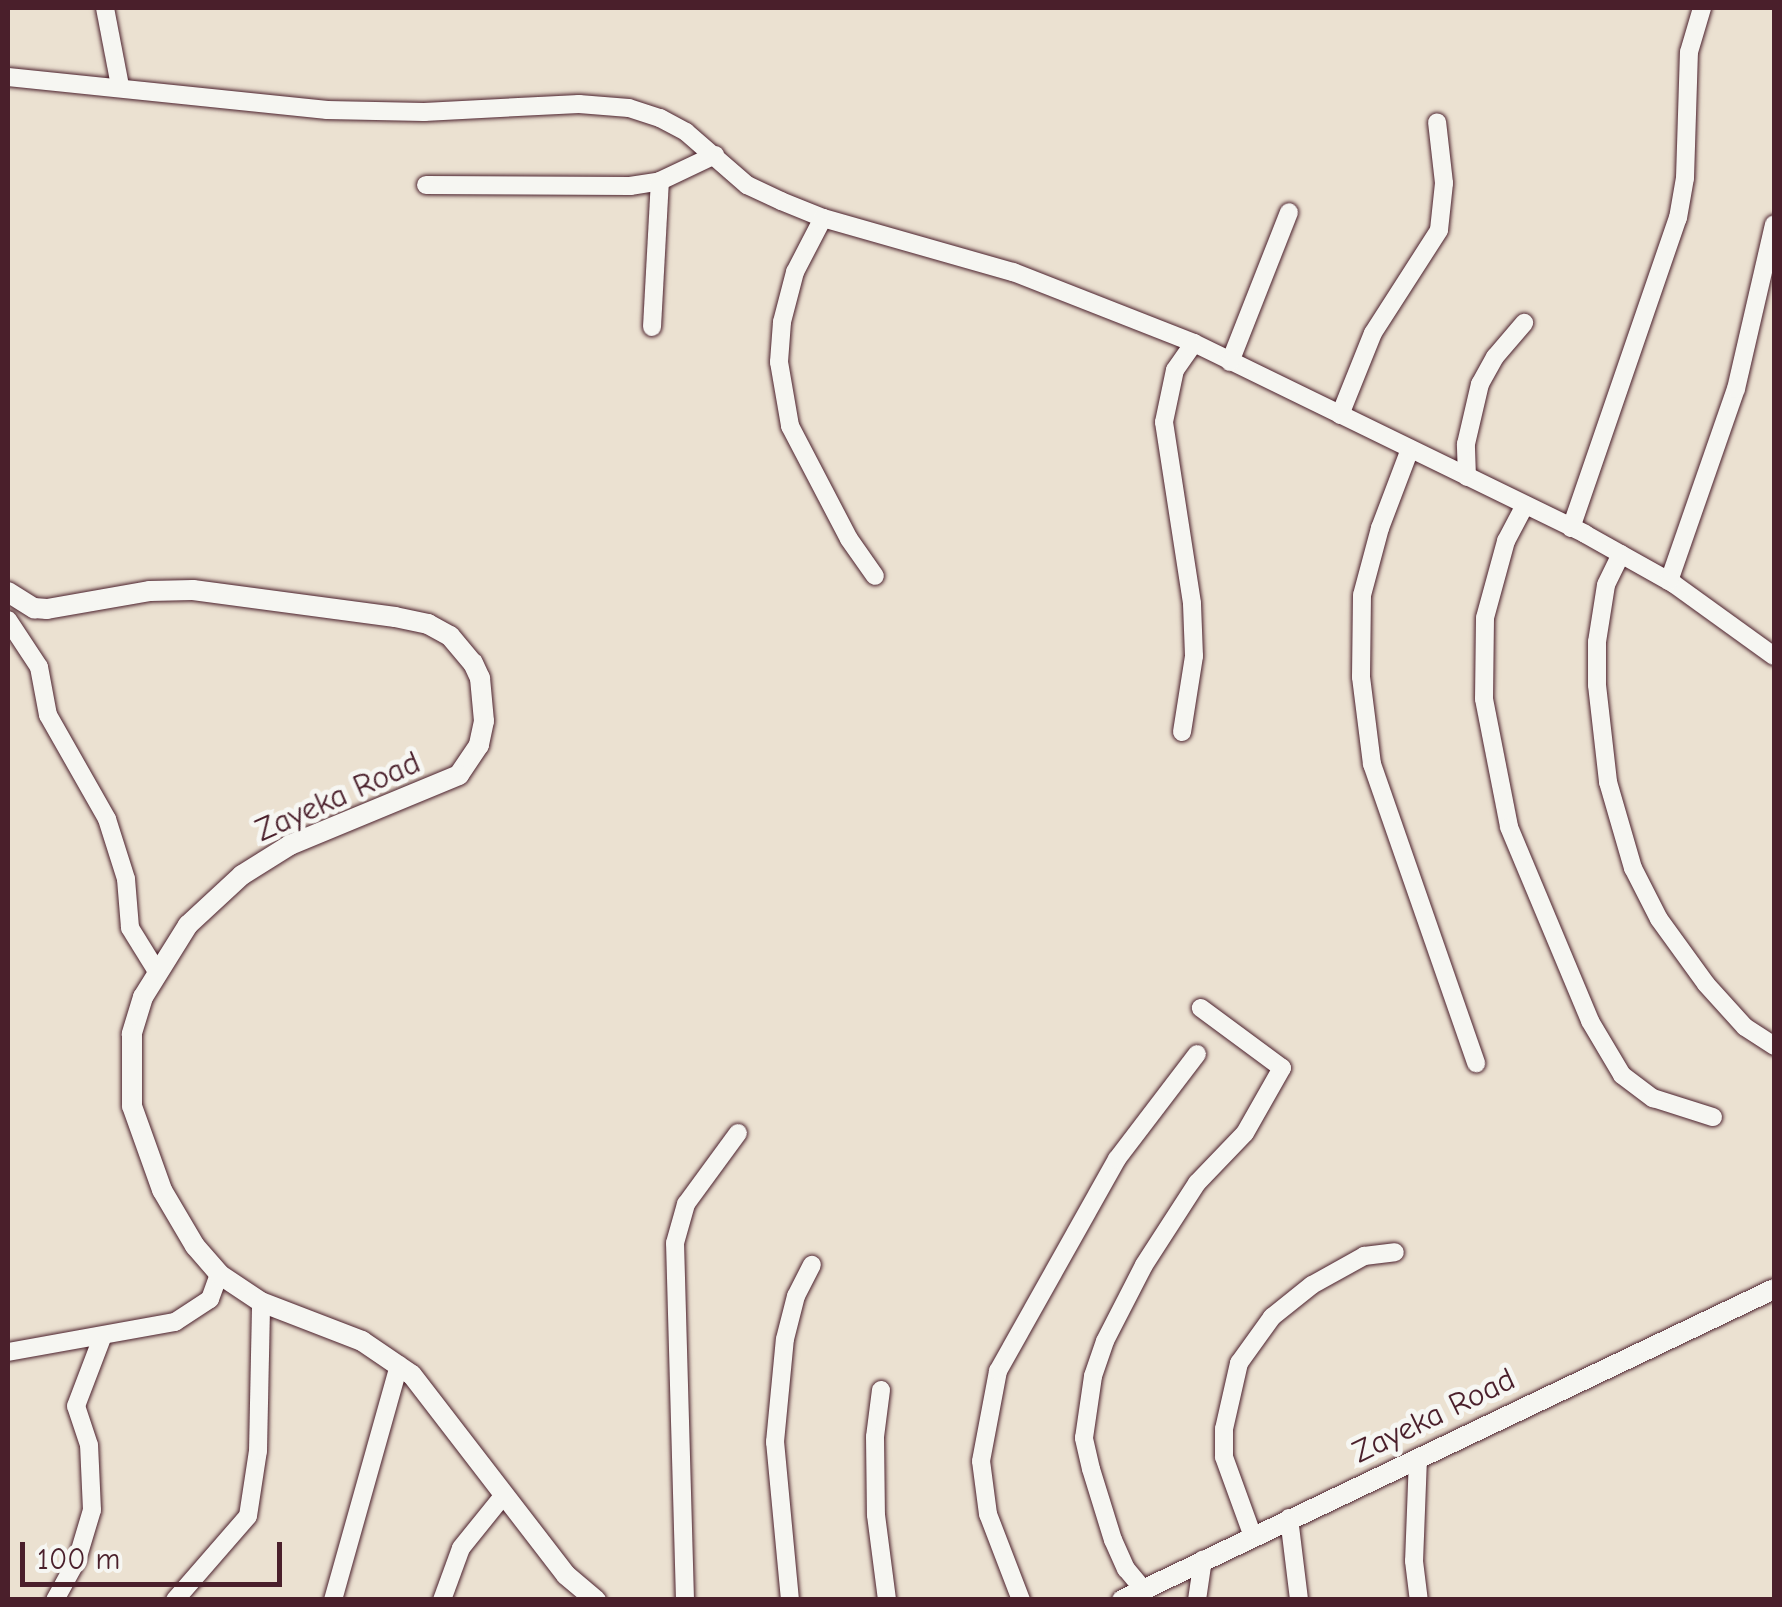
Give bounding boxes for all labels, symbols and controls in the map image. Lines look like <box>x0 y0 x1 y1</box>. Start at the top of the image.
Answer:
street label: Zayeka Road <box>250 744 426 850</box>
street label: Zayeka Road <box>1346 1360 1522 1472</box>
scale bar <box>25 1522 288 1584</box>
text: 100 m <box>37 1542 120 1577</box>

